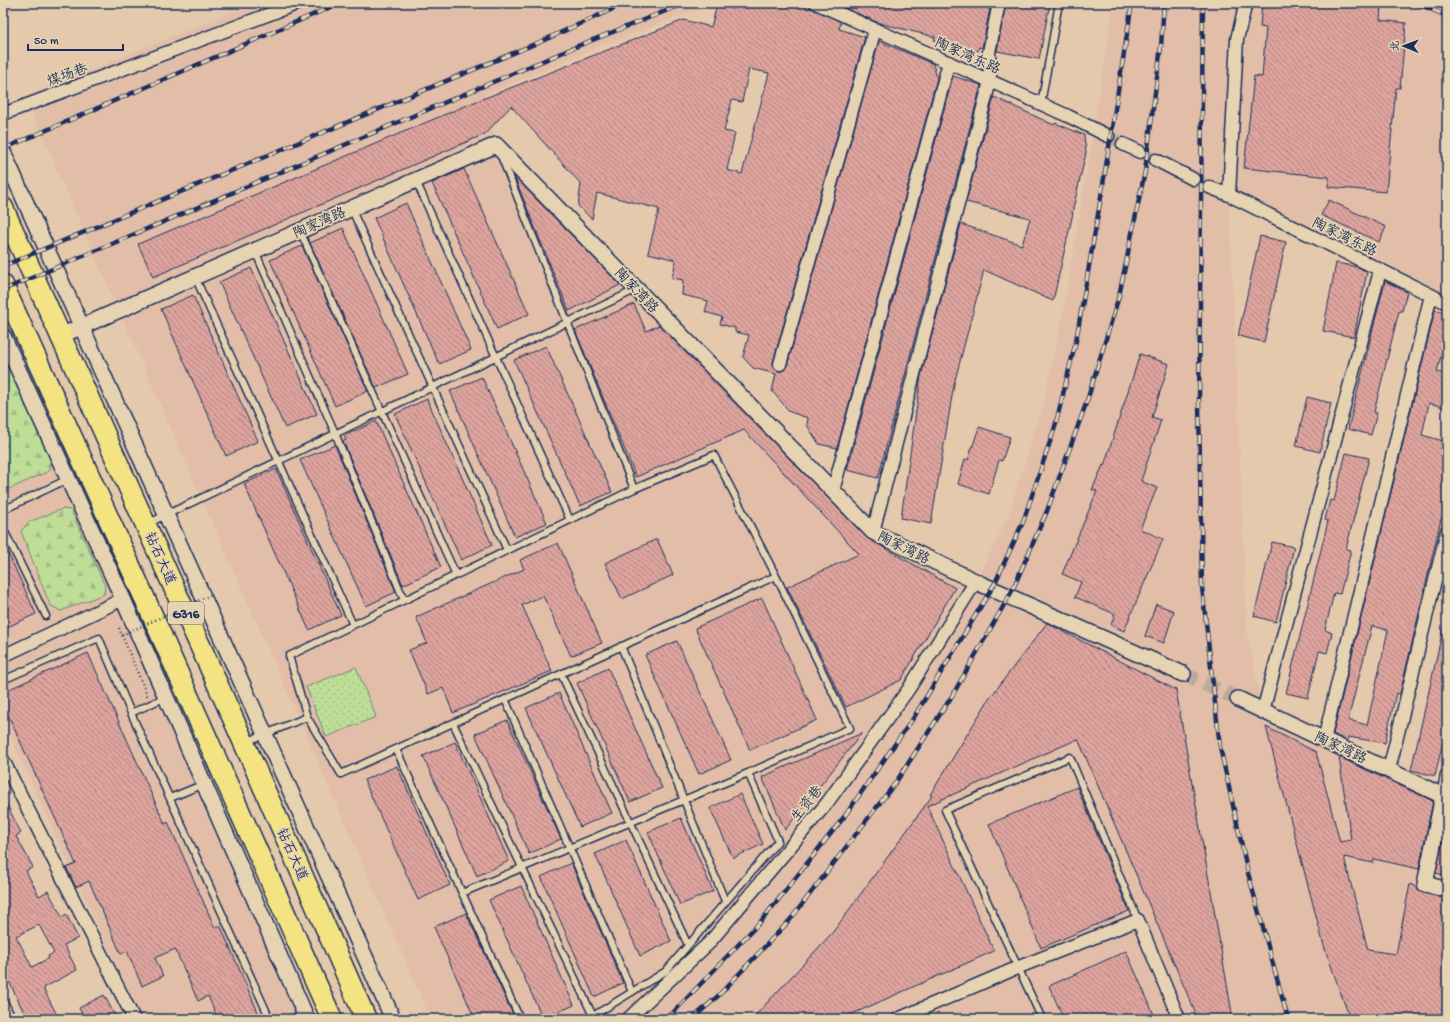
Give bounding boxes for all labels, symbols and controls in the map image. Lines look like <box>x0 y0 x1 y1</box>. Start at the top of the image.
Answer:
scale bar <box>28 26 123 52</box>
north arrow <box>1384 26 1424 66</box>
street label: 陶家湾东路 <box>932 34 1003 79</box>
text: 50 m <box>34 35 59 49</box>
text: 北 <box>1390 40 1402 51</box>
street label: 煤场巷 <box>45 60 91 92</box>
street label: 陶家湾路 <box>291 204 349 243</box>
street label: 陶家湾东路 <box>1309 214 1380 261</box>
street label: 陶家湾路 <box>610 265 661 318</box>
street label: 陶家湾路 <box>874 528 932 569</box>
street label: 钻石大道 <box>140 530 178 588</box>
road number: G316 <box>168 602 204 624</box>
street label: 陶家湾路 <box>1311 729 1369 769</box>
street label: 生资巷 <box>788 782 828 826</box>
street label: 钻石大道 <box>272 826 310 884</box>

